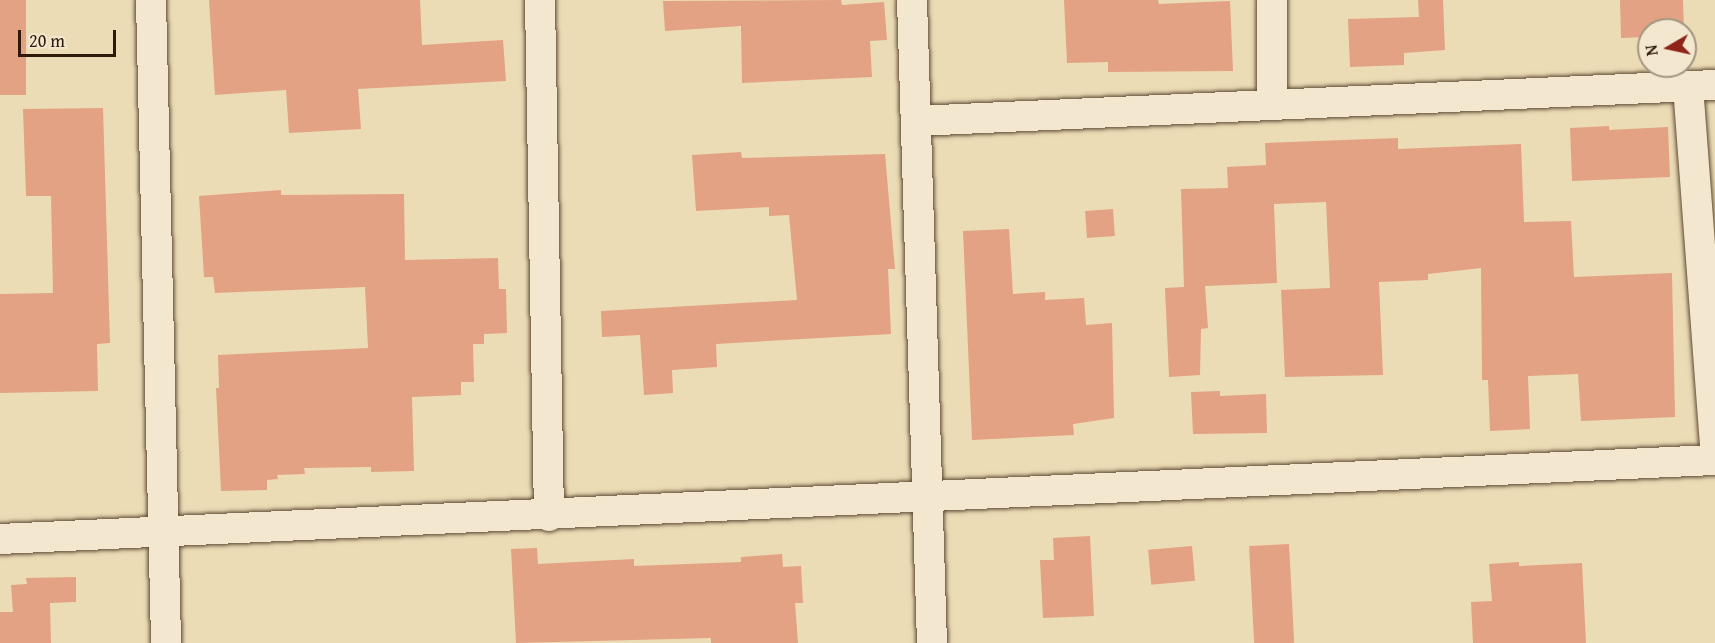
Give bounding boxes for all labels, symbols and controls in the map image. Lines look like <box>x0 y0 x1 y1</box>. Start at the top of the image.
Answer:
scale bar <box>21 18 118 56</box>
north arrow <box>1637 18 1697 78</box>
text: 20 m <box>29 27 65 54</box>
text: N <box>1639 43 1664 58</box>

